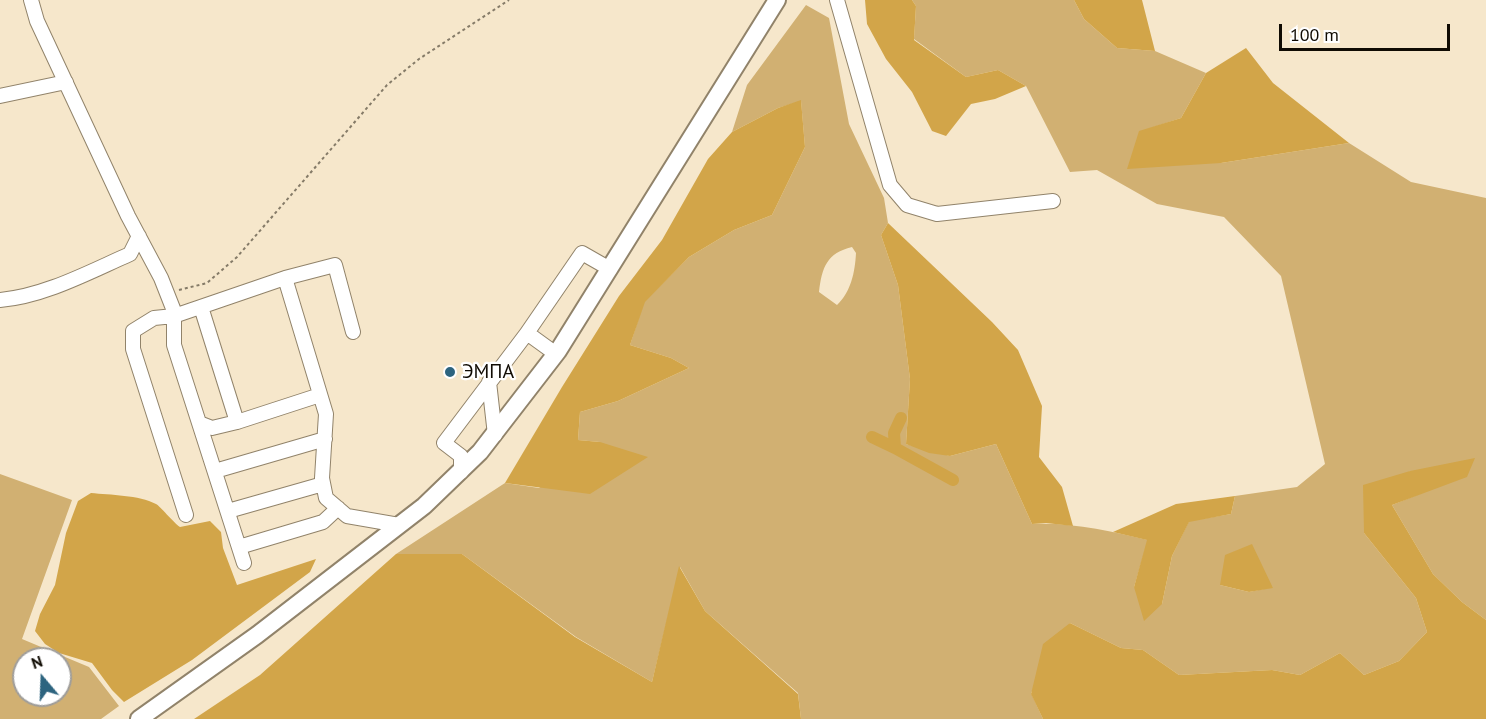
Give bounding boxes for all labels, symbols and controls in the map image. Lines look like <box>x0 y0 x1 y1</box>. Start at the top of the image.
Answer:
scale bar <box>1282 12 1453 50</box>
text: 100 m <box>1290 23 1339 46</box>
place label: ЭМПА <box>462 360 514 384</box>
marker: ЭМПА <box>443 365 457 379</box>
north arrow <box>12 647 72 707</box>
text: N <box>29 651 45 673</box>

